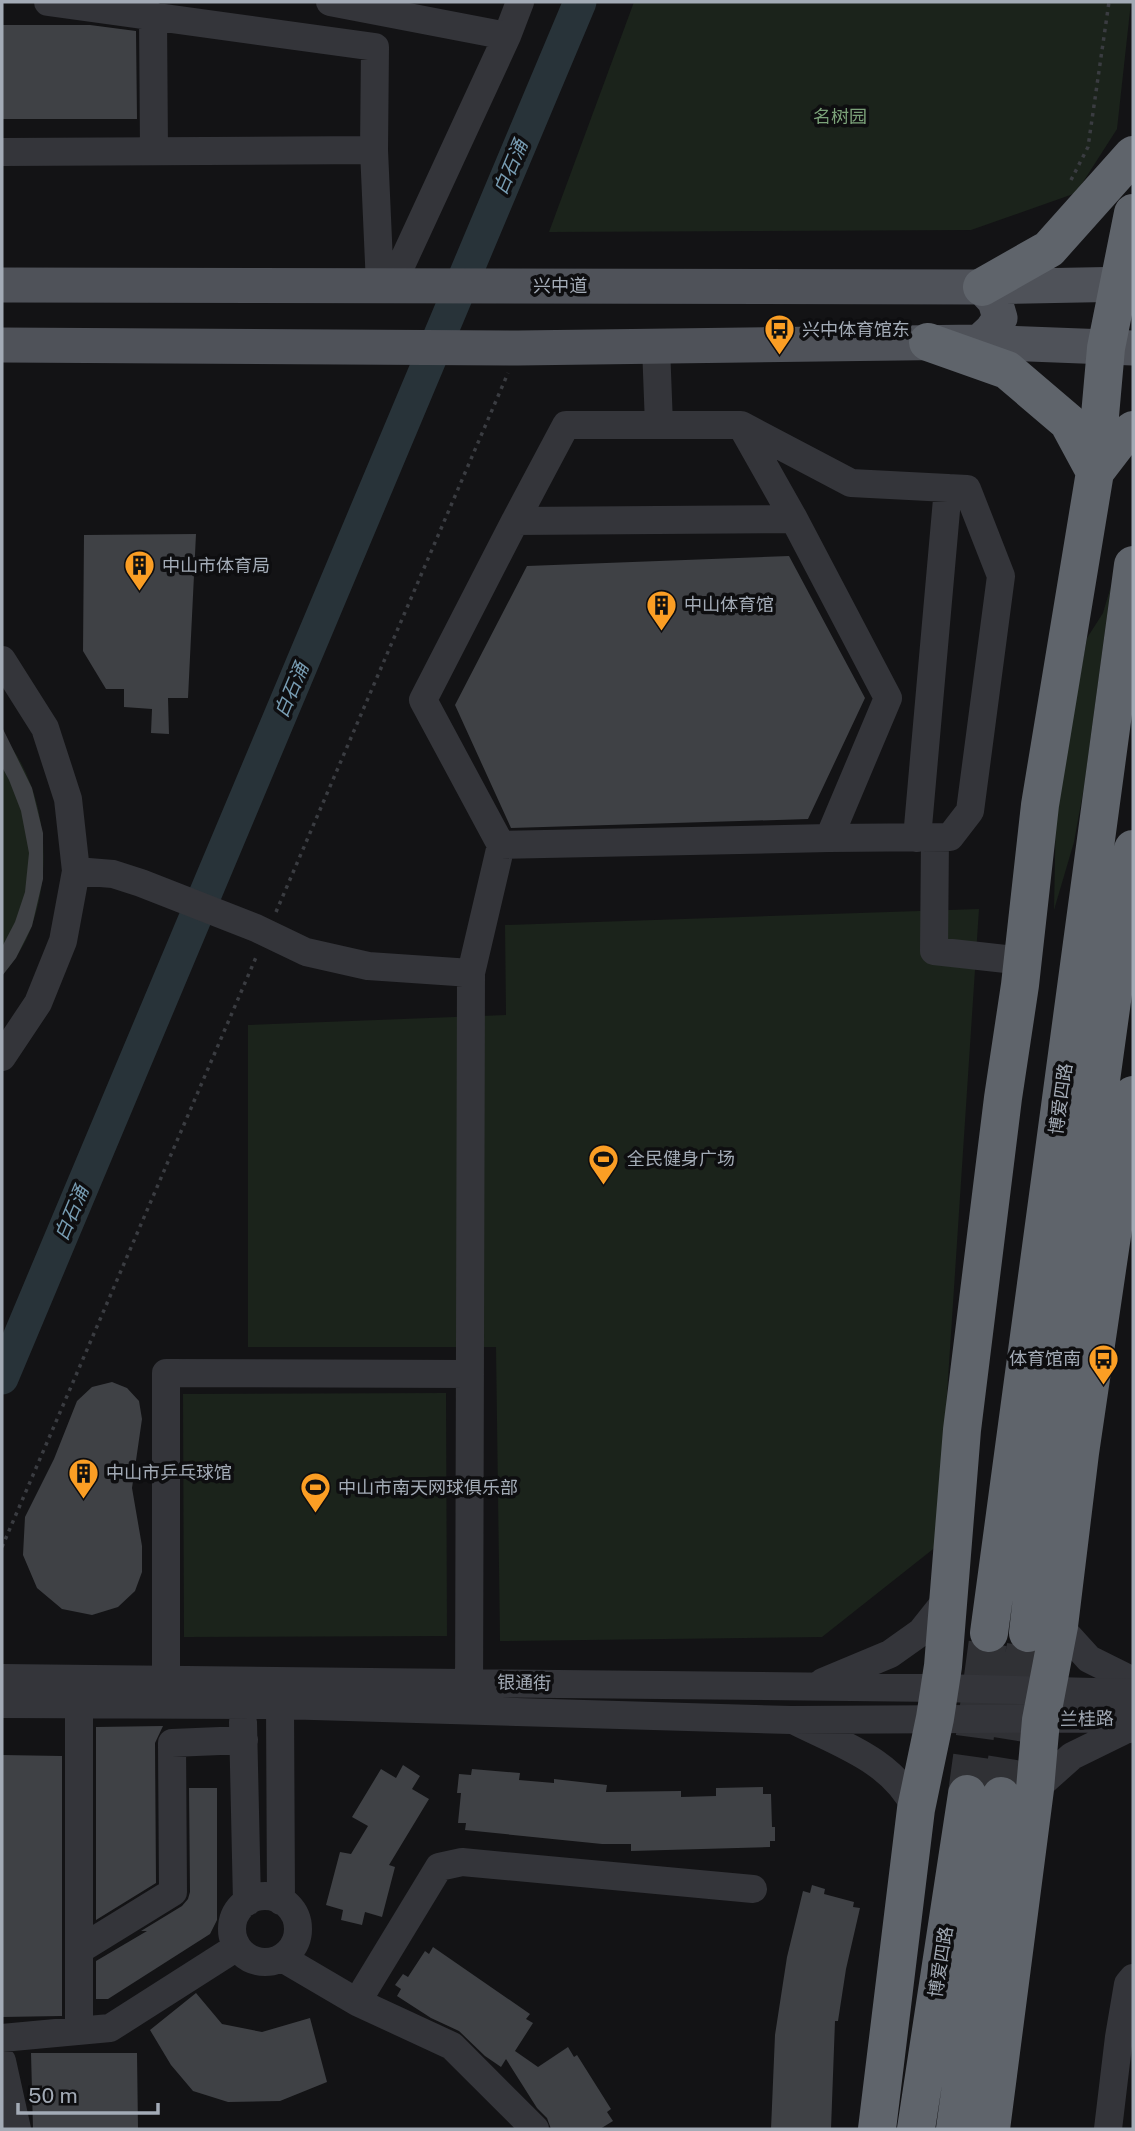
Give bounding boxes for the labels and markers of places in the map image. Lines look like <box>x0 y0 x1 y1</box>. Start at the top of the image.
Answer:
bus stop icon: 兴中体育馆东 <box>762 313 796 357</box>
place label: 兴中体育馆东 <box>802 319 910 340</box>
building icon: 中山市体育局 <box>122 549 156 593</box>
place label: 中山市体育局 <box>162 555 270 576</box>
building icon: 中山体育馆 <box>644 588 678 632</box>
place label: 中山体育馆 <box>684 594 774 615</box>
sports icon: 全民健身广场 <box>587 1142 621 1186</box>
place label: 全民健身广场 <box>627 1148 735 1169</box>
bus stop icon: 体育馆南 <box>1087 1342 1121 1386</box>
place label: 体育馆南 <box>1009 1348 1081 1369</box>
building icon: 中山市乒乓球馆 <box>66 1456 100 1500</box>
place label: 中山市乒乓球馆 <box>106 1462 232 1483</box>
sports icon: 中山市南天网球俱乐部 <box>298 1471 332 1515</box>
place label: 中山市南天网球俱乐部 <box>338 1477 518 1498</box>

